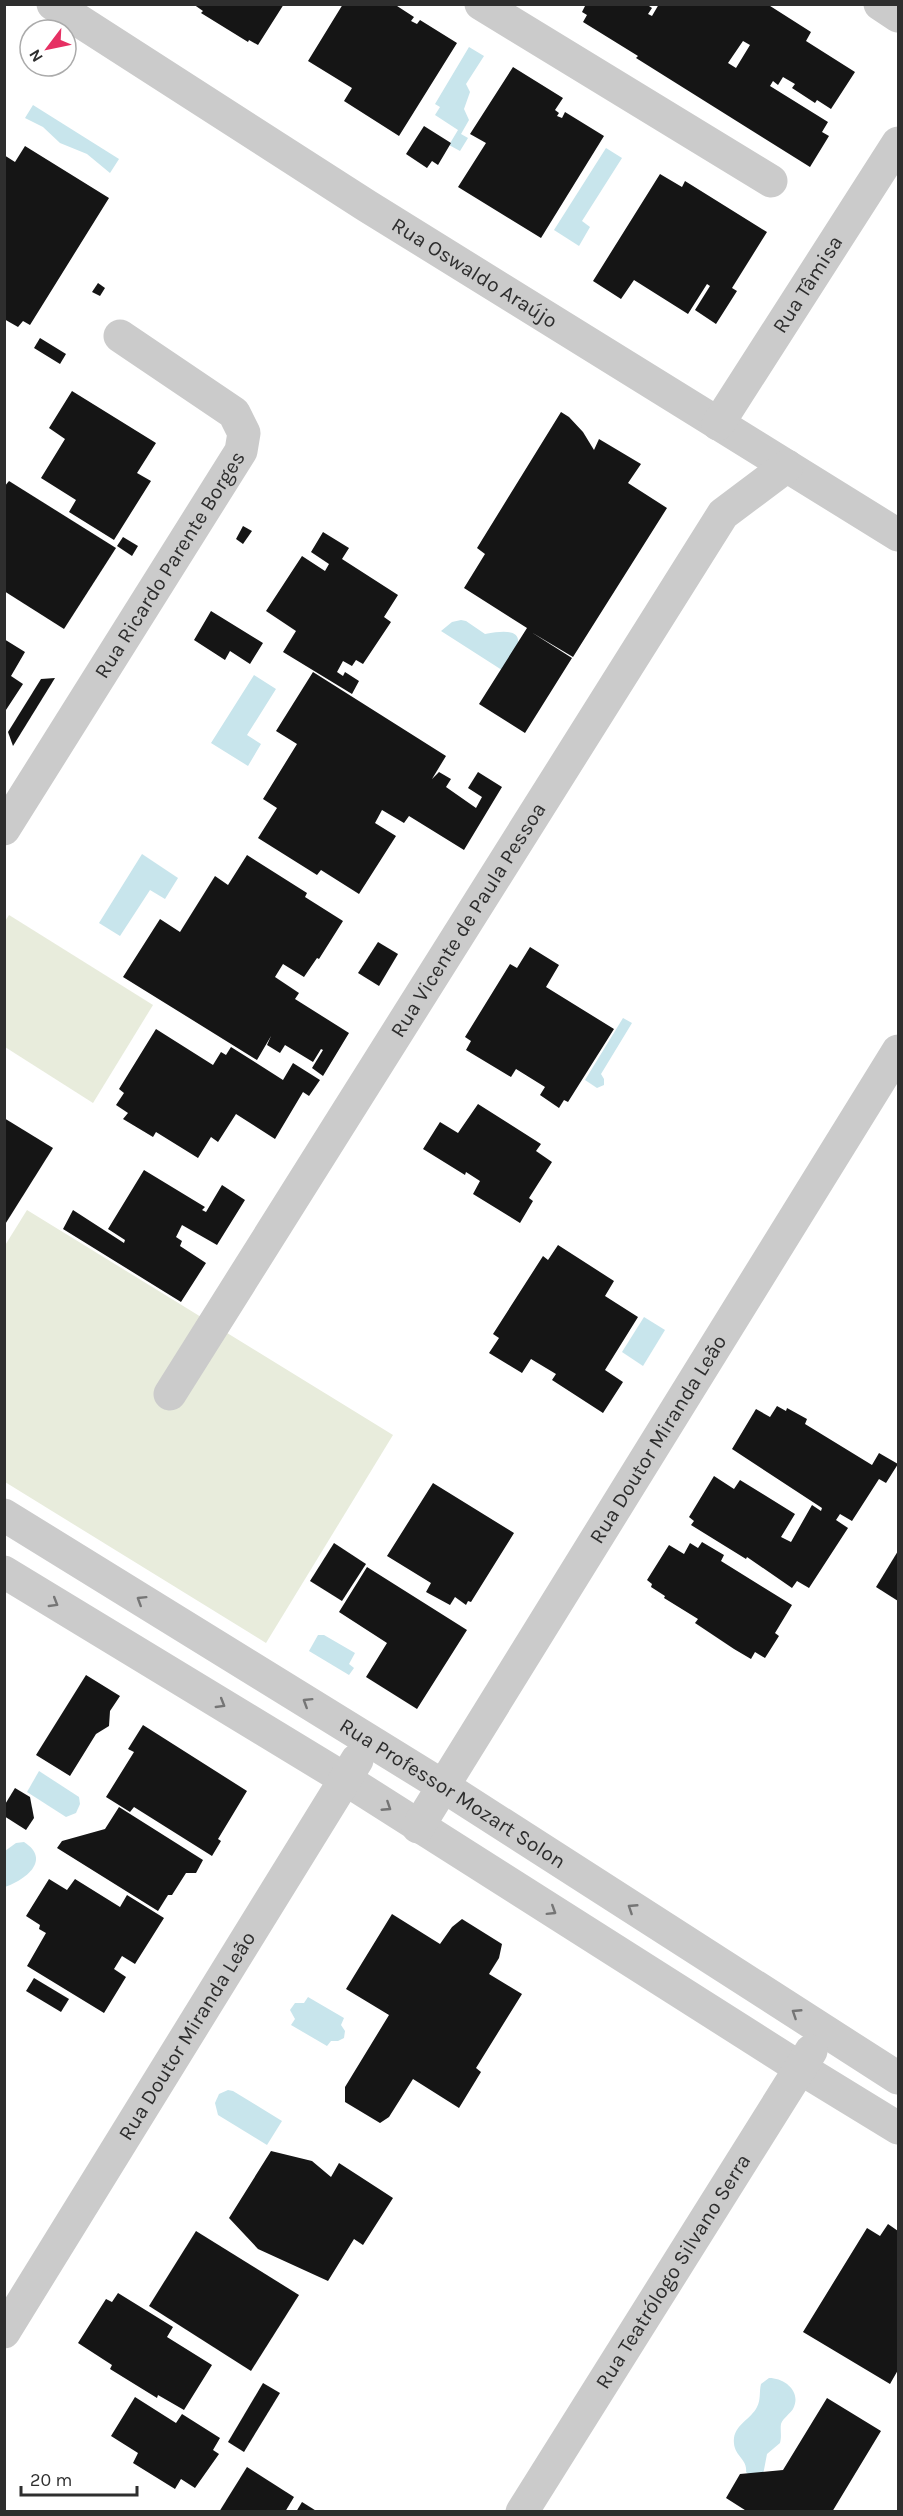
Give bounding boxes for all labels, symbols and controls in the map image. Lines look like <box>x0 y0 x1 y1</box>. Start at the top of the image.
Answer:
north arrow <box>18 18 78 78</box>
text: N <box>25 46 47 66</box>
street label: Rua Oswaldo Araújo <box>387 212 562 333</box>
street label: Rua Tâmisa <box>768 231 848 337</box>
street label: Rua Ricardo Parente Borges <box>90 447 250 683</box>
street label: Rua Vicente de Paula Pessoa <box>385 798 551 1042</box>
street label: Rua Doutor Miranda Leão <box>584 1330 731 1548</box>
one-way arrow <box>48 1595 59 1606</box>
one-way arrow <box>137 1595 147 1607</box>
one-way arrow <box>215 1697 225 1709</box>
one-way arrow <box>303 1698 313 1710</box>
street label: Rua Professor Mozart Solon <box>335 1713 570 1874</box>
one-way arrow <box>381 1799 391 1811</box>
one-way arrow <box>545 1904 556 1915</box>
one-way arrow <box>627 1904 638 1915</box>
street label: Rua Doutor Miranda Leão <box>113 1927 260 2145</box>
one-way arrow <box>791 2009 802 2020</box>
street label: Rua Teatrólogo Silvano Serra <box>590 2150 755 2393</box>
scale bar <box>21 2459 136 2497</box>
text: 20 m <box>30 2469 72 2491</box>

